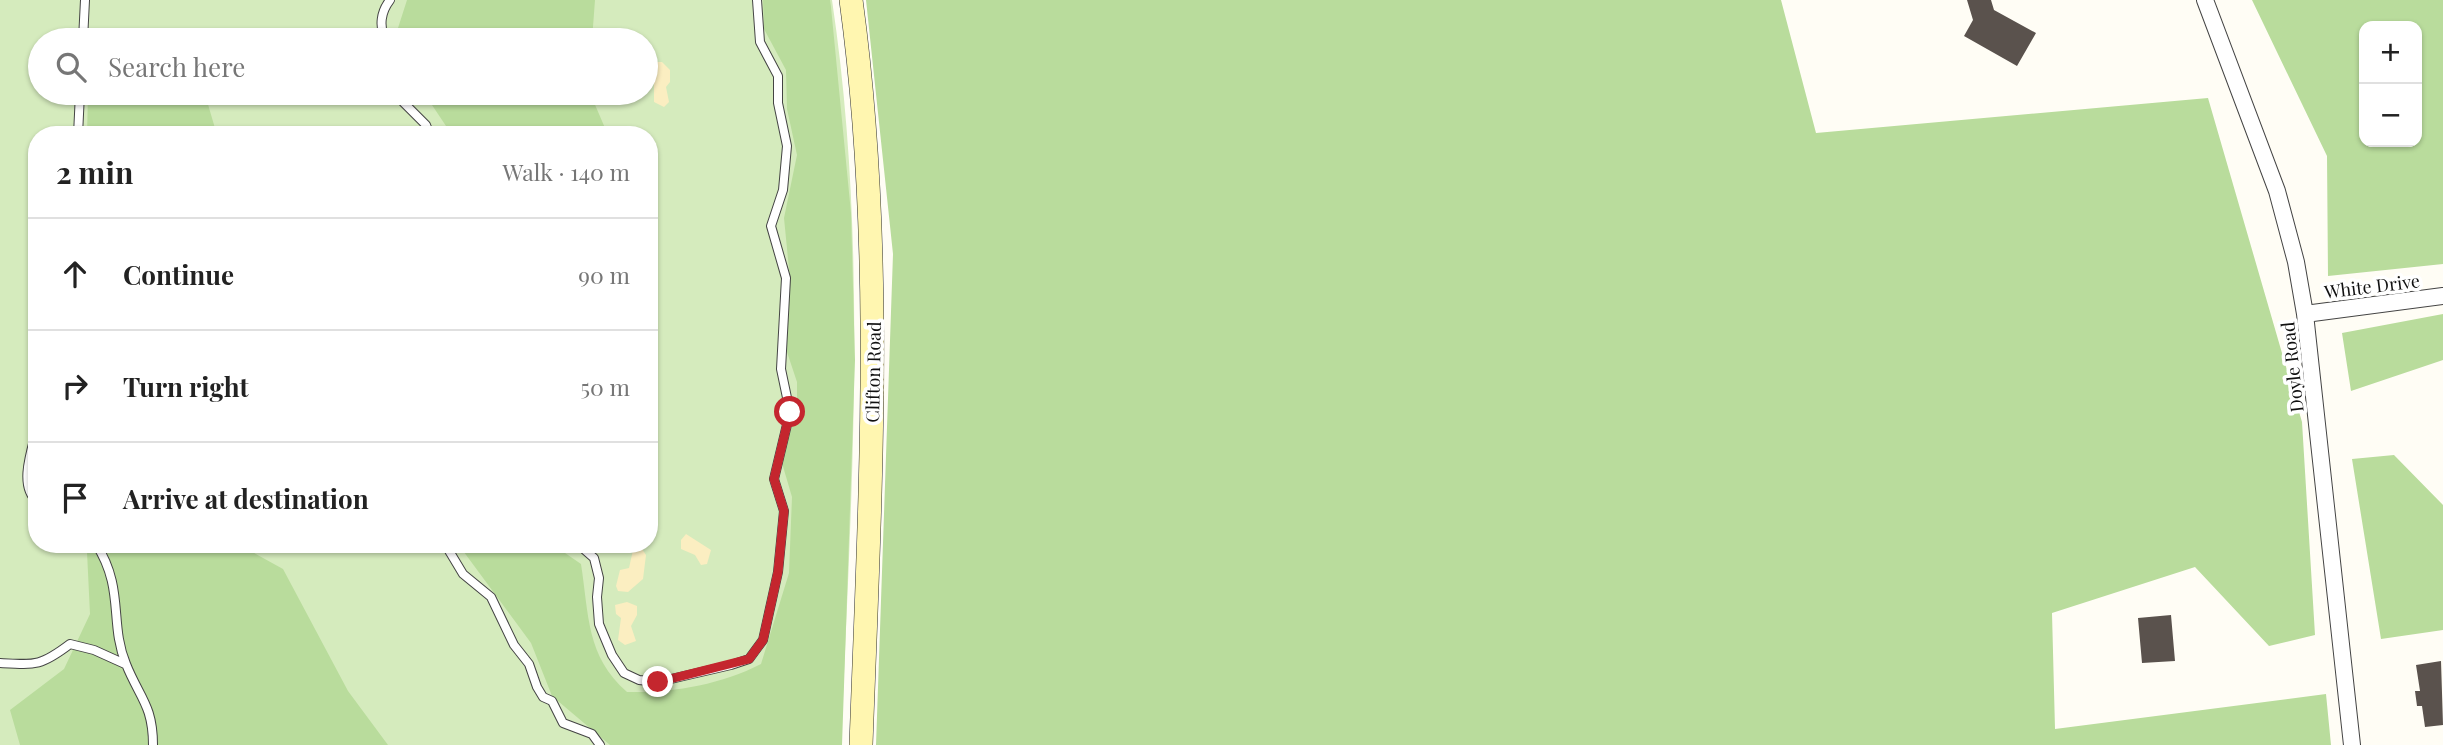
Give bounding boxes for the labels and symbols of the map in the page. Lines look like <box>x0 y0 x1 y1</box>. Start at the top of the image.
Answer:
street label: White Drive <box>2322 268 2421 304</box>
street label: Doyle Road <box>2275 320 2309 413</box>
street label: Clifton Road <box>860 321 886 423</box>
route start <box>774 396 805 427</box>
route end <box>642 666 673 697</box>

